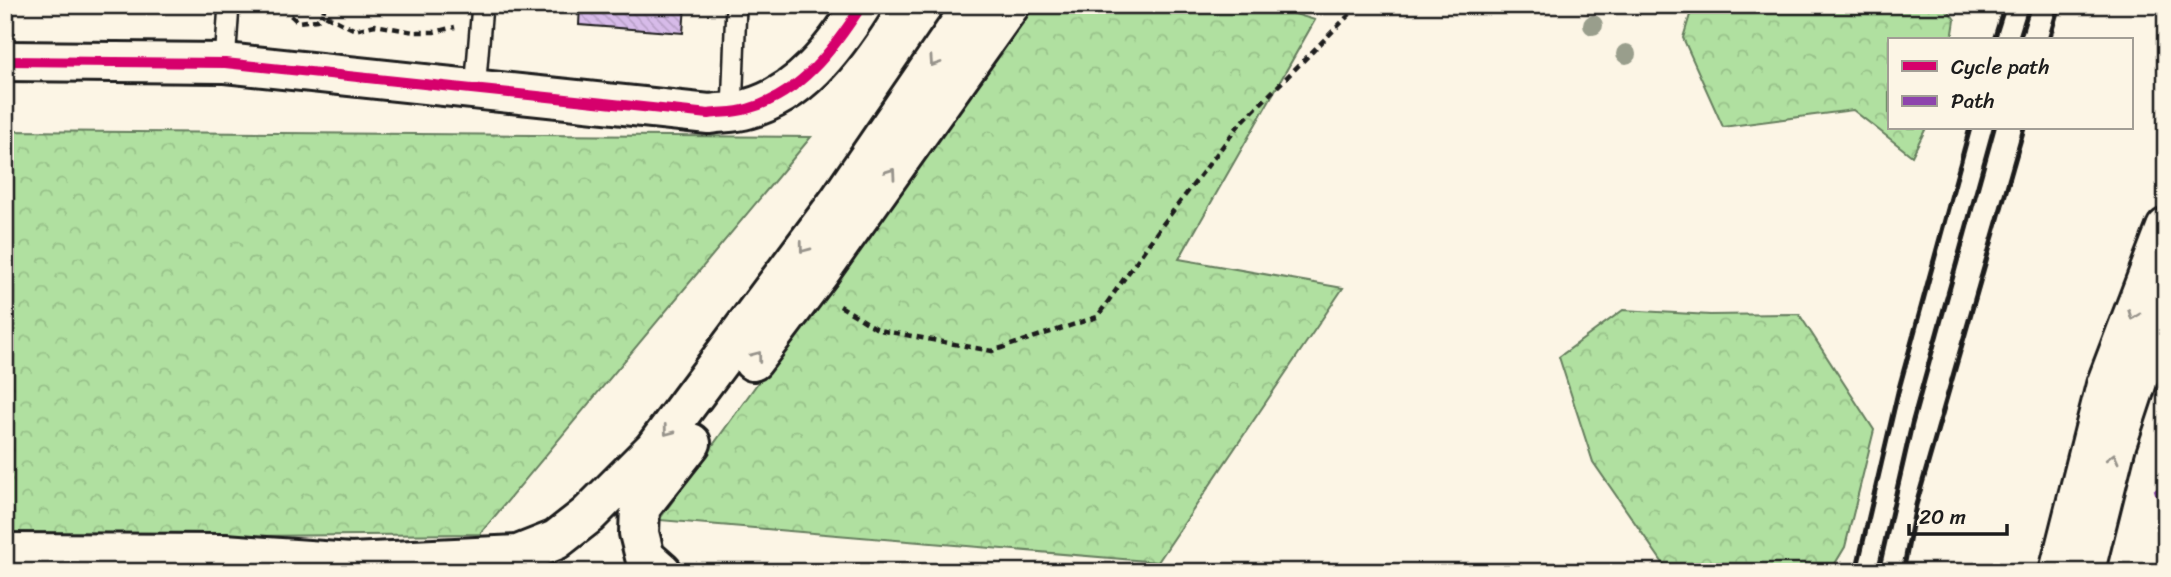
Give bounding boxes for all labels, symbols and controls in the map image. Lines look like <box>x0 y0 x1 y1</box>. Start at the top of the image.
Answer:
legend <box>1888 38 2132 130</box>
text: Cycle path <box>1951 48 2050 86</box>
one-way arrow <box>930 54 943 67</box>
text: Path <box>1951 82 1994 120</box>
one-way arrow <box>883 168 895 180</box>
one-way arrow <box>800 240 812 253</box>
one-way arrow <box>2127 308 2141 320</box>
one-way arrow <box>748 351 761 364</box>
one-way arrow <box>664 423 677 435</box>
one-way arrow <box>2105 452 2119 464</box>
scale bar <box>1909 493 2007 537</box>
text: 20 m <box>1919 498 1966 536</box>

